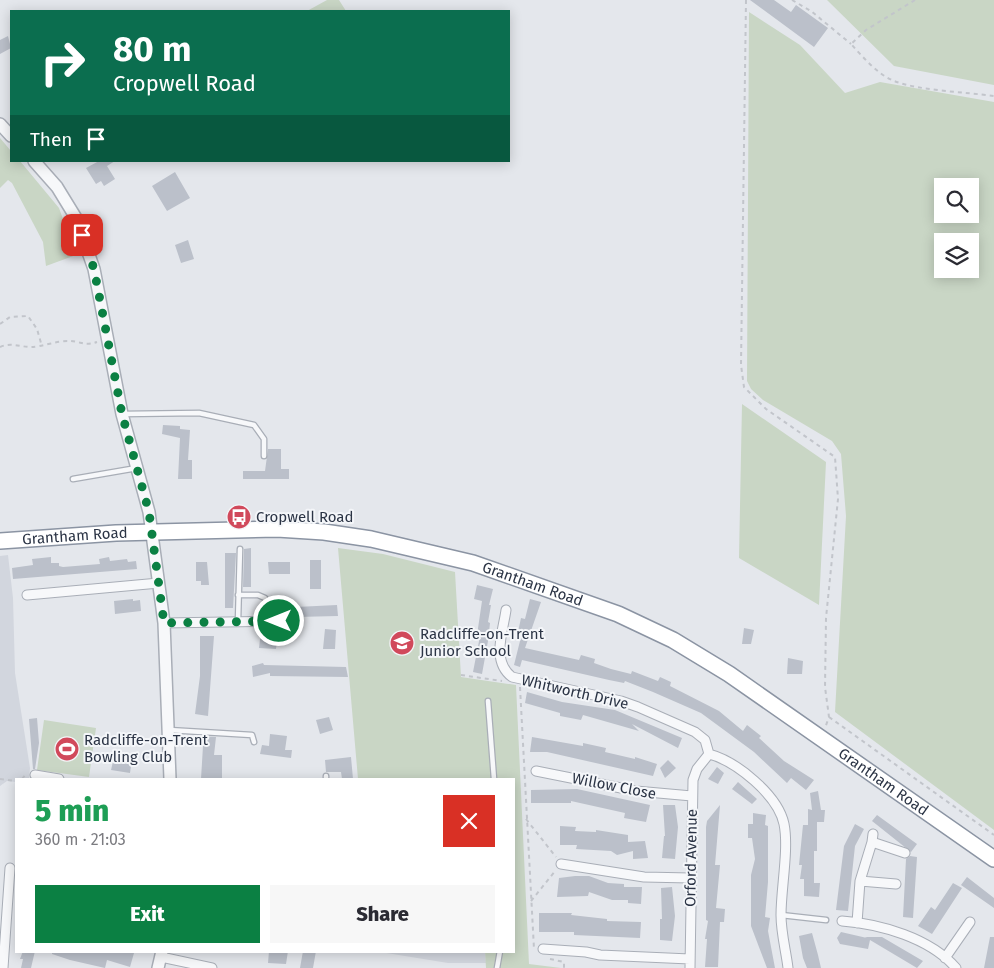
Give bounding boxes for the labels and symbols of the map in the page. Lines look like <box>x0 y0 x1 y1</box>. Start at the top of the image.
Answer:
pin <box>61 214 103 256</box>
bus stop icon: Cropwell Road <box>226 504 252 530</box>
place label: Cropwell Road <box>256 508 353 526</box>
street label: Grantham Road <box>22 524 128 548</box>
street label: Grantham Road <box>480 558 585 610</box>
position arrow <box>252 594 304 646</box>
place label: Radcliffe-on-Trent Junior School <box>420 625 544 660</box>
school or university icon: Radcliffe-on-Trent Junior School <box>389 630 415 656</box>
street label: Whitworth Drive <box>520 671 630 713</box>
place label: Radcliffe-on-Trent Bowling Club <box>84 731 208 766</box>
sports icon: Radcliffe-on-Trent Bowling Club <box>54 736 80 762</box>
street label: Grantham Road <box>835 744 932 819</box>
street label: Willow Close <box>570 769 658 803</box>
street label: Orford Avenue <box>681 809 701 907</box>

